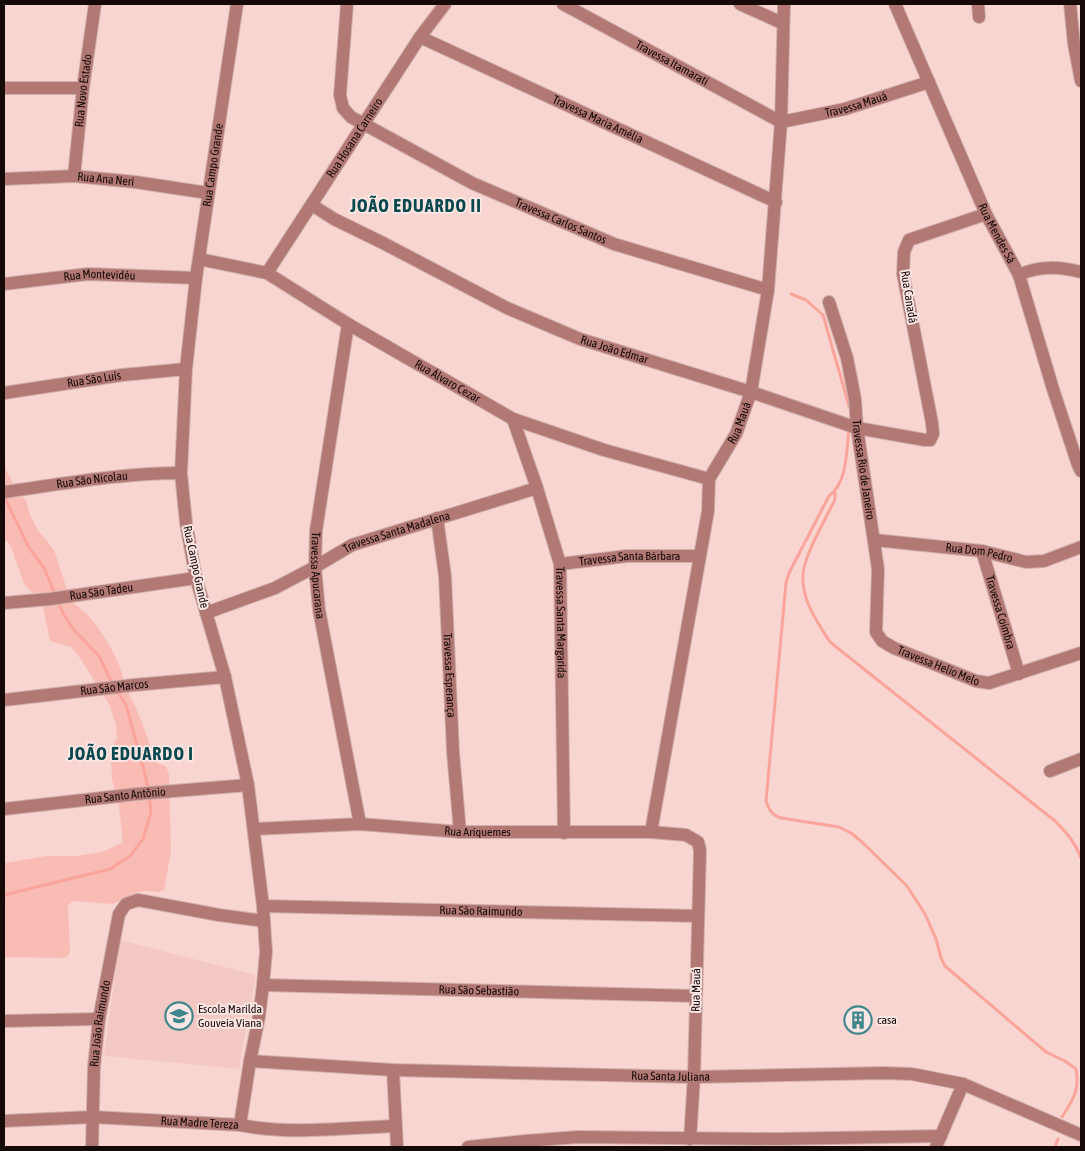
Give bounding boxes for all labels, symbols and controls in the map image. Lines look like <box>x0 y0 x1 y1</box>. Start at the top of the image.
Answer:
street label: Travessa Itamarati <box>633 38 711 88</box>
street label: Rua Novo Estado <box>72 53 95 128</box>
street label: Travessa Mauá <box>824 89 889 120</box>
street label: Travessa Maria Amélia <box>550 92 645 146</box>
street label: Rua Hosana Carneiro <box>324 95 386 180</box>
street label: Rua Campo Grande <box>200 123 226 208</box>
street label: Rua Ana Neri <box>77 169 135 189</box>
district label: JOÃO EDUARDO II <box>349 195 482 216</box>
street label: Travessa Carlos Santos <box>513 195 609 247</box>
street label: Rua Mendes Sá <box>975 201 1018 266</box>
street label: Rua Montevidéu <box>63 267 136 284</box>
street label: Rua Canadá <box>898 270 920 324</box>
street label: Rua João Edmar <box>579 333 650 367</box>
street label: Rua Álvaro Cezar <box>412 357 483 406</box>
street label: Rua São Luís <box>66 368 122 390</box>
street label: Rua Mauá <box>725 400 754 447</box>
street label: Travessa Rio de Janeiro <box>849 419 878 521</box>
street label: Rua São Nicolau <box>56 469 129 491</box>
street label: Travessa Santa Madalena <box>340 508 452 556</box>
street label: Rua Campo Grande <box>180 525 212 609</box>
street label: Travessa Apucarana <box>308 532 328 620</box>
street label: Rua Dom Pedro <box>945 540 1014 565</box>
street label: Travessa Santa Bárbara <box>578 549 680 569</box>
street label: Travessa Santa Margarida <box>553 567 569 678</box>
street label: Travessa Coimbra <box>983 574 1018 651</box>
street label: Rua São Tadeu <box>69 580 134 603</box>
street label: Travessa Esperança <box>441 633 458 718</box>
street label: Travessa Helio Melo <box>895 643 981 688</box>
street label: Rua São Marcos <box>79 677 149 698</box>
district label: JOÃO EDUARDO I <box>67 743 194 764</box>
street label: Rua Santo Antônio <box>84 785 167 807</box>
street label: Rua Ariquemes <box>444 824 511 839</box>
street label: Rua São Raimundo <box>439 903 523 919</box>
street label: Rua Mauá <box>689 968 703 1012</box>
street label: Rua João Raimundo <box>87 979 113 1067</box>
street label: Rua São Sebastião <box>439 982 520 999</box>
school or university icon: Escola Marilda Gouveia Viana <box>164 1001 194 1031</box>
place label: Escola Marilda Gouveia Viana <box>198 1002 262 1030</box>
building icon: casa <box>843 1005 873 1035</box>
place label: casa <box>877 1013 897 1027</box>
street label: Rua Santa Juliana <box>631 1069 710 1084</box>
street label: Rua Madre Tereza <box>160 1114 239 1132</box>

